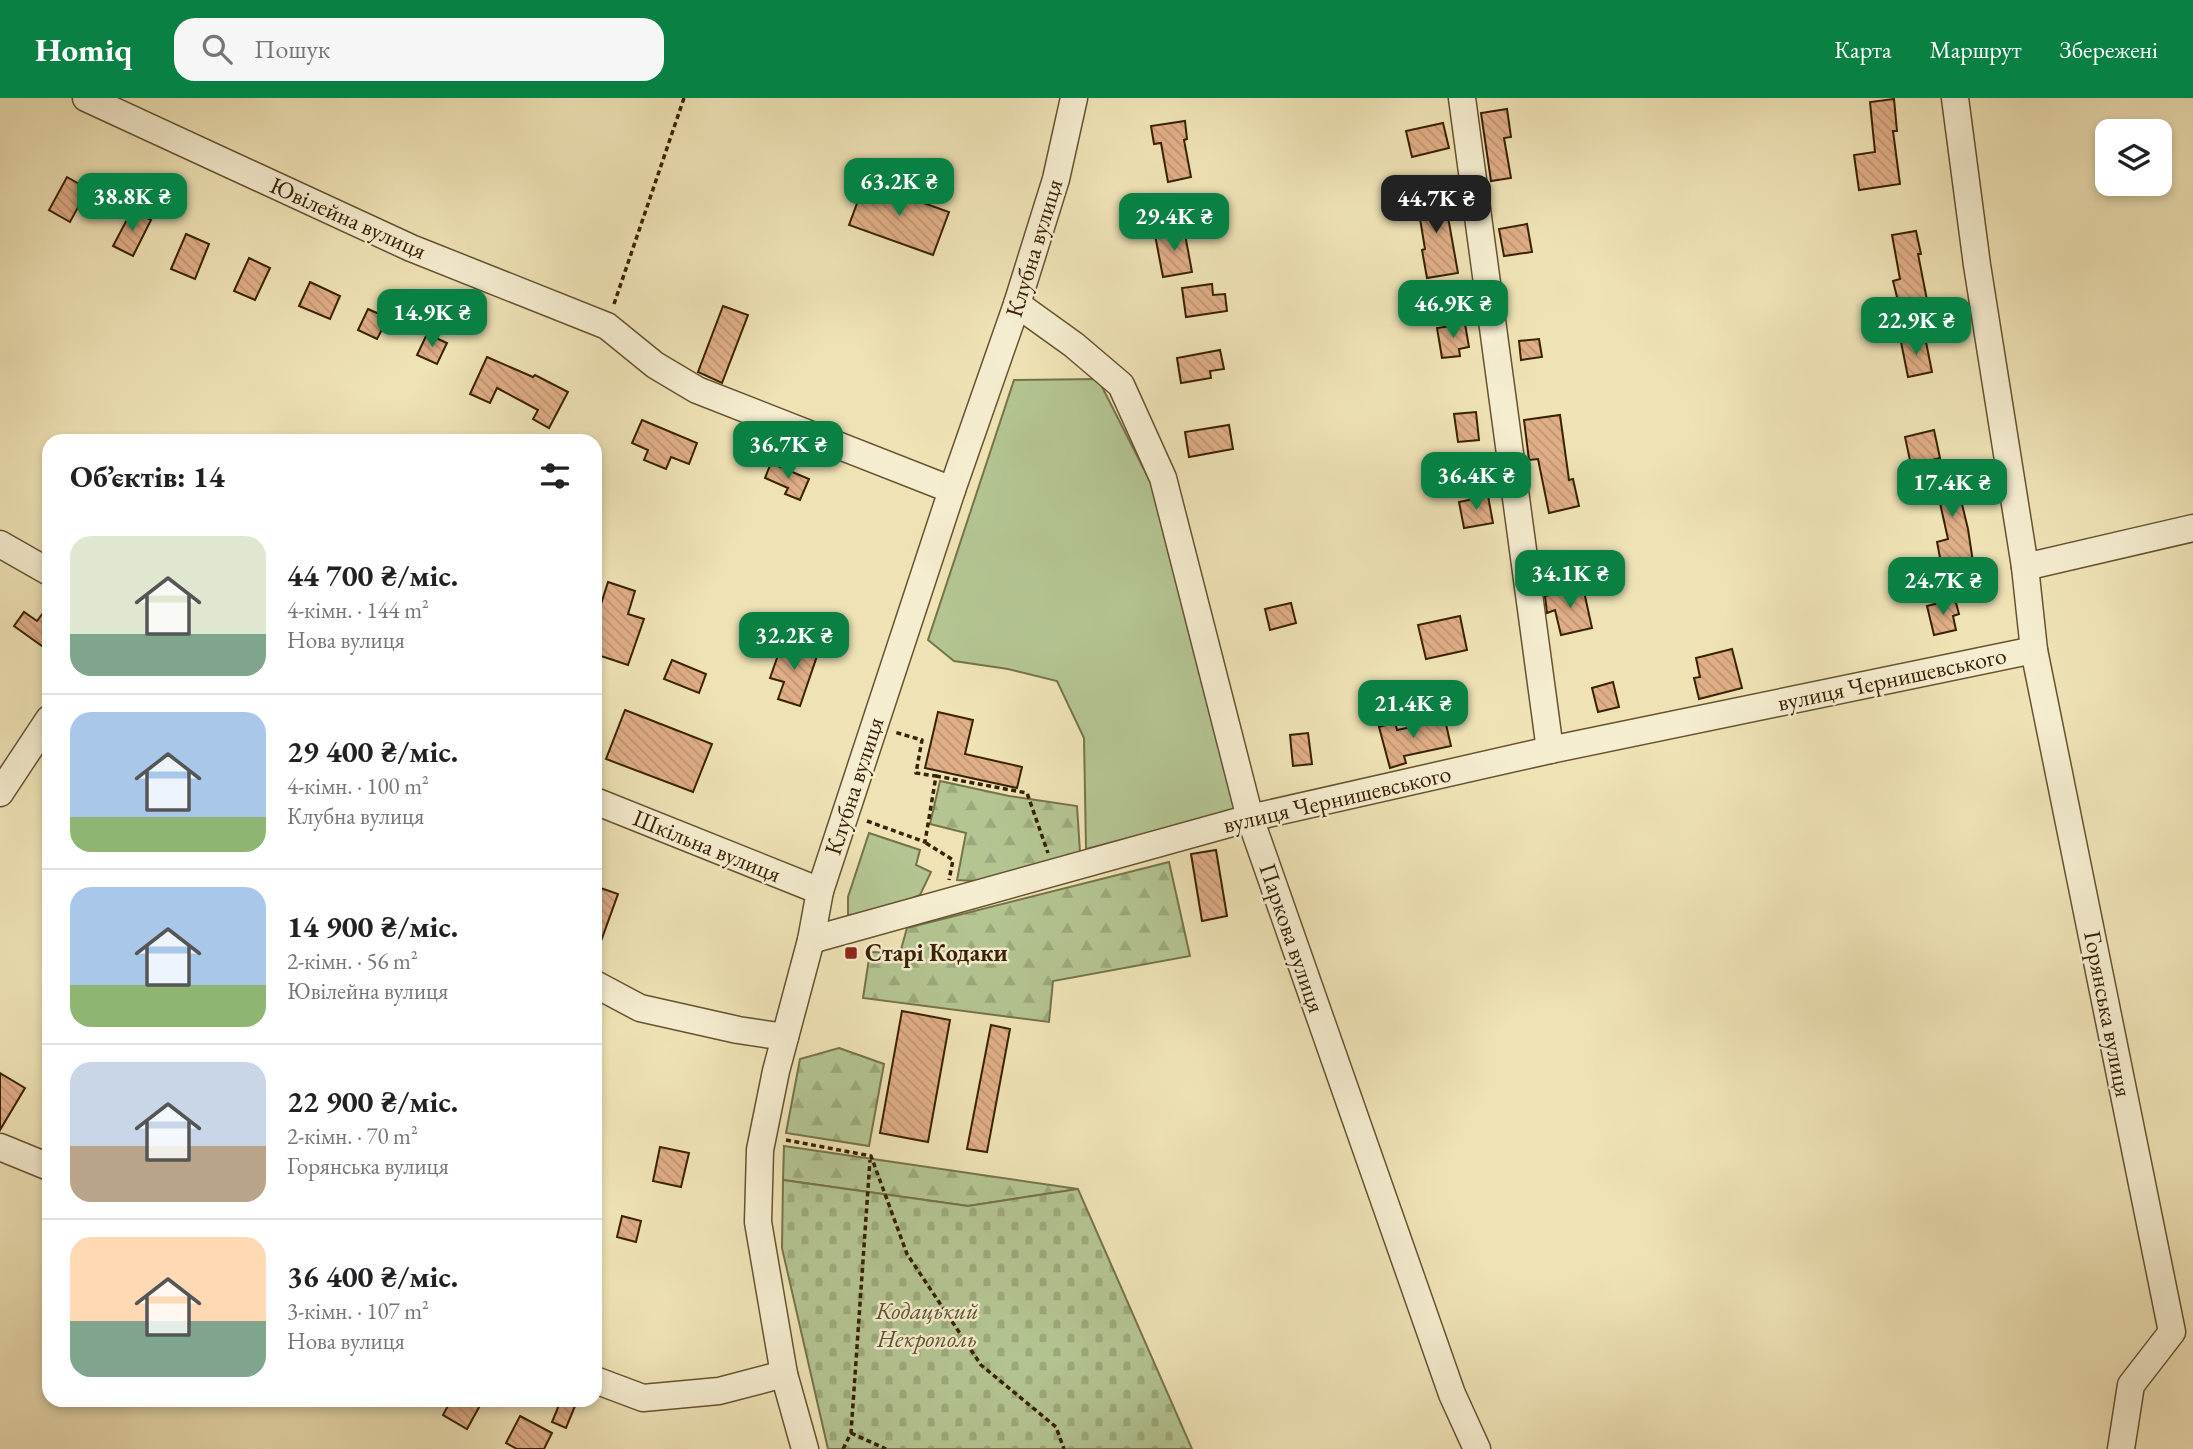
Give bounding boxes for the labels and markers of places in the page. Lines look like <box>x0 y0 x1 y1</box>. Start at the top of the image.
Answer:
pin: 63.2K ₴ <box>834 158 964 218</box>
pin: 38.8K ₴ <box>67 174 197 233</box>
pin: 44.7K ₴ <box>1371 176 1501 235</box>
pin: 29.4K ₴ <box>1109 194 1239 253</box>
pin: 46.9K ₴ <box>1388 280 1518 340</box>
pin: 14.9K ₴ <box>367 289 497 349</box>
pin: 22.9K ₴ <box>1851 298 1981 357</box>
pin: 36.7K ₴ <box>723 422 853 481</box>
pin: 36.4K ₴ <box>1411 452 1541 512</box>
pin: 17.4K ₴ <box>1887 460 2017 519</box>
pin: 34.1K ₴ <box>1505 550 1635 610</box>
pin: 24.7K ₴ <box>1878 558 2008 617</box>
pin: 32.2K ₴ <box>729 612 859 672</box>
pin: 21.4K ₴ <box>1348 680 1478 740</box>
place label: Старі Кодаки <box>865 937 1008 968</box>
marker: Старі Кодаки <box>843 945 859 961</box>

